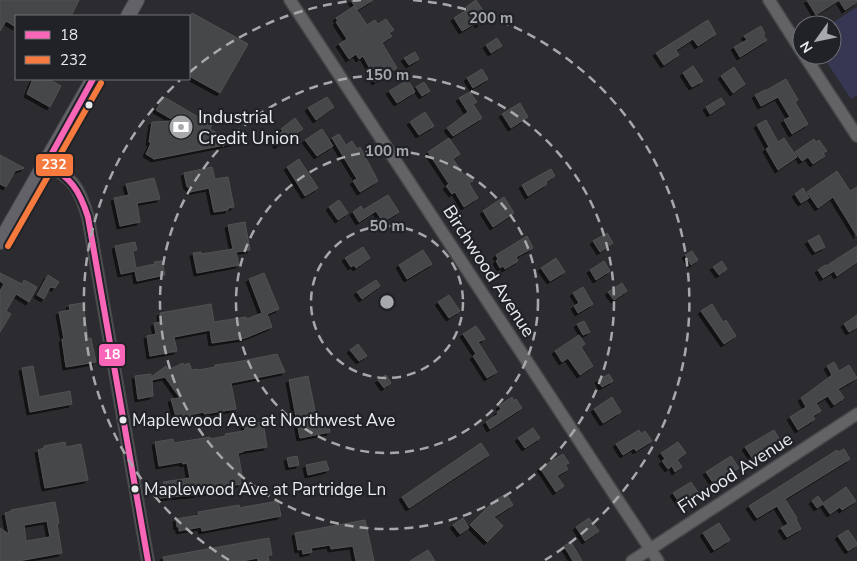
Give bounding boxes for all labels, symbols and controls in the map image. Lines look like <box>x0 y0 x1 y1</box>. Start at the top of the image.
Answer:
text: 200 m <box>469 8 513 28</box>
legend <box>15 15 190 80</box>
north arrow <box>792 15 842 65</box>
text: 18 <box>60 25 78 45</box>
text: N <box>796 37 817 56</box>
text: 232 <box>60 50 87 70</box>
text: 150 m <box>365 65 409 85</box>
unlabelled marker <box>84 100 94 110</box>
place label: Industrial Credit Union <box>198 105 299 150</box>
bank icon: Industrial Credit Union <box>168 114 194 140</box>
text: 100 m <box>365 141 409 161</box>
line badge: 232 <box>35 153 74 177</box>
text: 232 <box>41 155 67 174</box>
street label: Birchwood Avenue <box>437 200 541 342</box>
text: 50 m <box>369 216 405 236</box>
centre of rings <box>378 293 396 311</box>
line badge: 18 <box>98 343 126 367</box>
text: 18 <box>104 345 120 364</box>
place label: Maplewood Ave at Northwest Ave <box>132 409 395 432</box>
marker: Maplewood Ave at Northwest Ave <box>118 415 128 425</box>
street label: Firwood Avenue <box>673 427 797 519</box>
place label: Maplewood Ave at Partridge Ln <box>144 478 386 501</box>
marker: Maplewood Ave at Partridge Ln <box>130 484 140 494</box>

